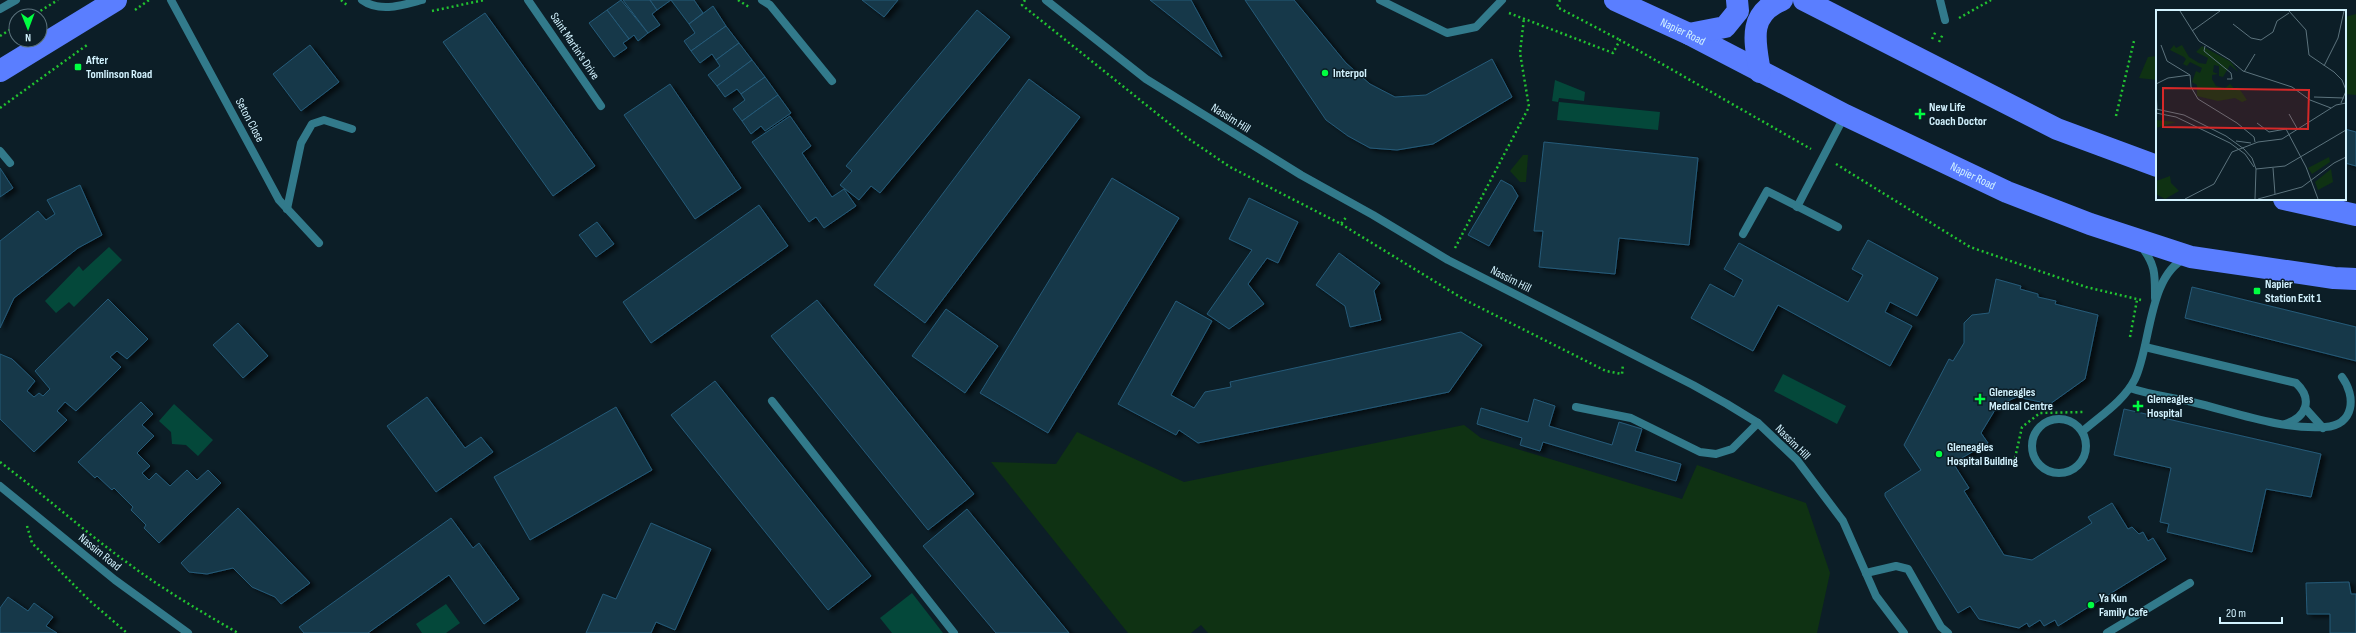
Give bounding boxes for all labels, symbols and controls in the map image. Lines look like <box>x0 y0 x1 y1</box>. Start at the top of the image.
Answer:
north arrow <box>8 8 48 48</box>
street label: Saint Martin's Drive <box>547 10 603 83</box>
inset map <box>2156 10 2346 200</box>
street label: Napier Road <box>1658 15 1708 49</box>
text: N <box>25 31 31 44</box>
place label: After Tomlinson Road <box>85 53 152 82</box>
marker: After Tomlinson Road <box>73 62 83 72</box>
place label: Interpol <box>1333 66 1367 81</box>
marker: Interpol <box>1320 68 1330 78</box>
street label: Seton Close <box>232 96 267 145</box>
street label: Nassim Hill <box>1208 100 1253 136</box>
place label: New Life Coach Doctor <box>1929 100 1987 129</box>
marker: New Life Coach Doctor <box>1914 108 1926 120</box>
street label: Napier Road <box>1948 159 1998 193</box>
street label: Nassim Hill <box>1488 263 1534 296</box>
place label: Napier Station Exit 1 <box>2265 277 2322 306</box>
marker: Napier Station Exit 1 <box>2252 286 2262 296</box>
place label: Gleneagles Medical Centre <box>1989 385 2053 414</box>
place label: Gleneagles Hospital <box>2147 392 2194 421</box>
marker: Gleneagles Medical Centre <box>1974 393 1986 405</box>
marker: Gleneagles Hospital <box>2132 400 2144 412</box>
street label: Nassim Hill <box>1772 422 1813 463</box>
place label: Gleneagles Hospital Building <box>1947 440 2018 469</box>
marker: Gleneagles Hospital Building <box>1934 449 1944 459</box>
street label: Nassim Road <box>75 530 124 574</box>
place label: Ya Kun Family Cafe <box>2099 591 2148 620</box>
scale bar <box>2220 599 2282 625</box>
marker: Ya Kun Family Cafe <box>2086 600 2096 610</box>
text: 20 m <box>2226 606 2246 621</box>

